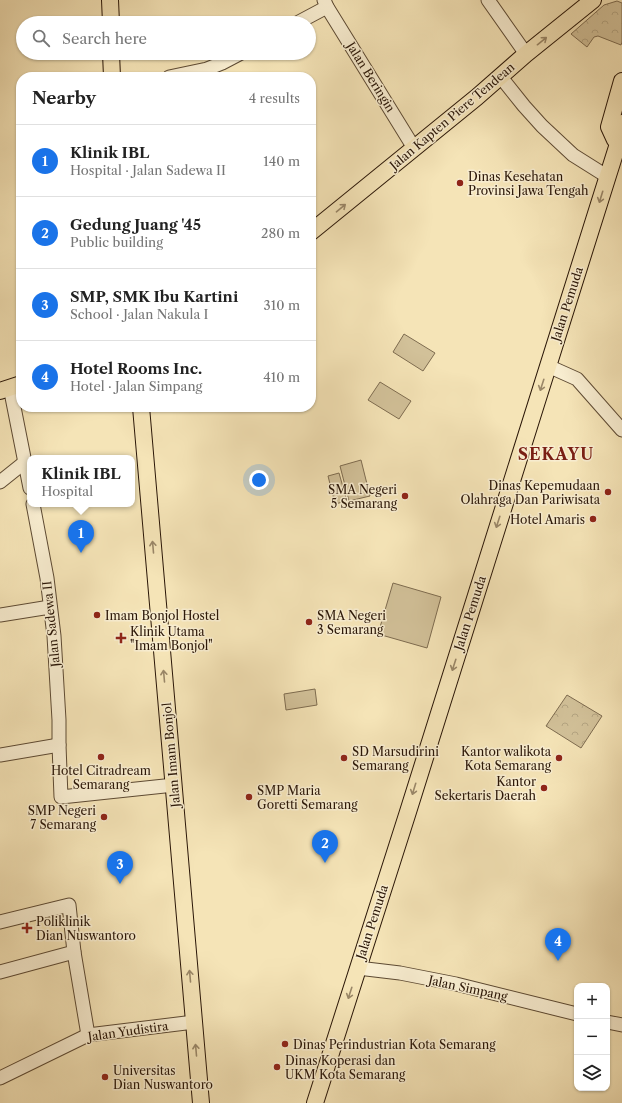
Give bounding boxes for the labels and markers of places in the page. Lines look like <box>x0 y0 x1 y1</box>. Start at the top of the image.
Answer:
place label: Dinas Kesehatan Provinsi Jawa Tengah <box>468 169 589 198</box>
marker: Dinas Kesehatan Provinsi Jawa Tengah <box>455 178 465 188</box>
place label: Dinas Kepemudaan Olahraga Dan Pariwisata <box>461 478 601 507</box>
place label: SMA Negeri 5 Semarang <box>328 482 398 511</box>
marker: Dinas Kepemudaan Olahraga Dan Pariwisata <box>603 487 613 497</box>
marker: SMA Negeri 5 Semarang <box>400 491 410 501</box>
place label: Hotel Amaris <box>510 512 585 527</box>
marker: Hotel Amaris <box>588 514 598 524</box>
pin: 1 <box>68 520 94 553</box>
place label: Imam Bonjol Hostel <box>105 608 220 623</box>
place label: SMA Negeri 3 Semarang <box>317 608 386 637</box>
marker: Imam Bonjol Hostel <box>92 610 102 620</box>
marker: SMA Negeri 3 Semarang <box>304 617 314 627</box>
place label: Klinik Utama "Imam Bonjol" <box>130 624 213 653</box>
marker: Klinik Utama "Imam Bonjol" <box>115 632 127 644</box>
place label: SD Marsudirini Semarang <box>352 744 439 773</box>
place label: Kantor walikota Kota Semarang <box>461 744 552 773</box>
marker: Hotel Citradream Semarang <box>96 752 106 762</box>
marker: SD Marsudirini Semarang <box>339 753 349 763</box>
marker: Kantor walikota Kota Semarang <box>554 753 564 763</box>
place label: Hotel Citradream Semarang <box>51 763 151 792</box>
place label: Kantor Sekertaris Daerah <box>435 774 536 803</box>
place label: SMP Maria Goretti Semarang <box>257 783 358 812</box>
marker: Kantor Sekertaris Daerah <box>539 783 549 793</box>
marker: SMP Maria Goretti Semarang <box>244 792 254 802</box>
place label: SMP Negeri 7 Semarang <box>28 803 97 832</box>
marker: SMP Negeri 7 Semarang <box>99 812 109 822</box>
pin: 2 <box>312 830 338 863</box>
pin: 3 <box>107 851 133 884</box>
place label: Poliklinik Dian Nuswantoro <box>36 914 136 943</box>
marker: Poliklinik Dian Nuswantoro <box>21 922 33 934</box>
pin: 4 <box>545 928 571 961</box>
place label: Dinas Perindustrian Kota Semarang <box>293 1037 496 1052</box>
marker: Dinas Perindustrian Kota Semarang <box>280 1039 290 1049</box>
place label: Dinas Koperasi dan UKM Kota Semarang <box>285 1053 406 1082</box>
marker: Dinas Koperasi dan UKM Kota Semarang <box>272 1062 282 1072</box>
place label: Universitas Dian Nuswantoro <box>113 1063 213 1092</box>
marker: Universitas Dian Nuswantoro <box>100 1072 110 1082</box>

